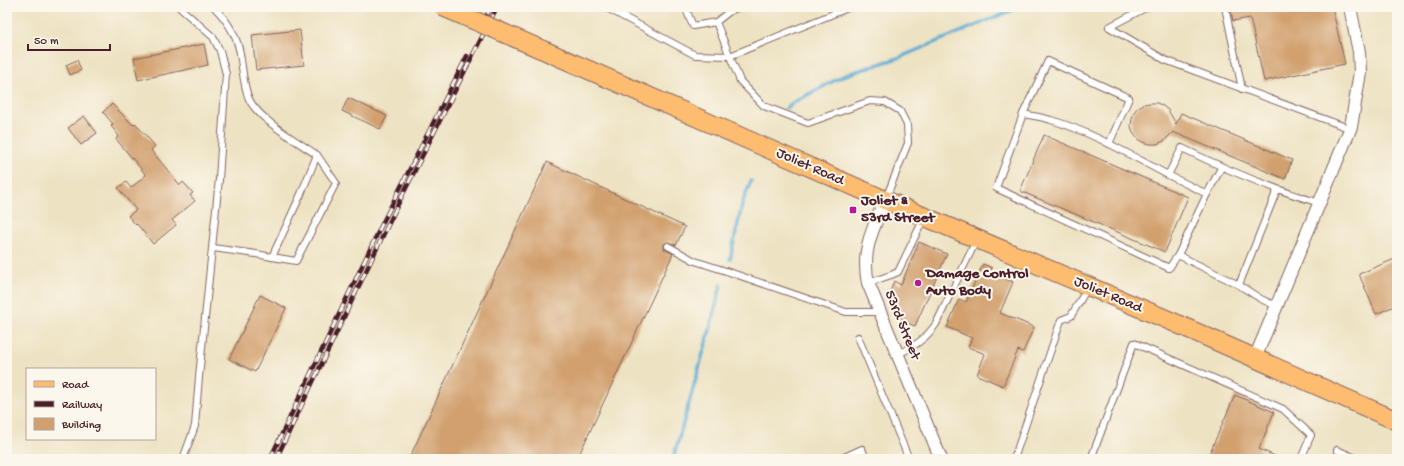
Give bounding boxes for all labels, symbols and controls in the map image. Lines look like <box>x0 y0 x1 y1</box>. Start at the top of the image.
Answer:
scale bar <box>28 26 110 52</box>
text: 50 m <box>34 35 59 49</box>
street label: Joliet Road <box>773 144 848 190</box>
place label: Joliet & 53rd Street <box>860 192 936 227</box>
marker: Joliet & 53rd Street <box>848 205 858 215</box>
place label: Damage Control Auto Body <box>924 265 1029 300</box>
street label: Joliet Road <box>1071 273 1146 318</box>
marker: Damage Control Auto Body <box>913 278 923 288</box>
street label: 53rd Street <box>880 288 925 364</box>
legend <box>26 368 156 440</box>
text: Road <box>62 379 89 393</box>
text: Railway <box>62 399 102 413</box>
text: Building <box>61 419 101 433</box>

